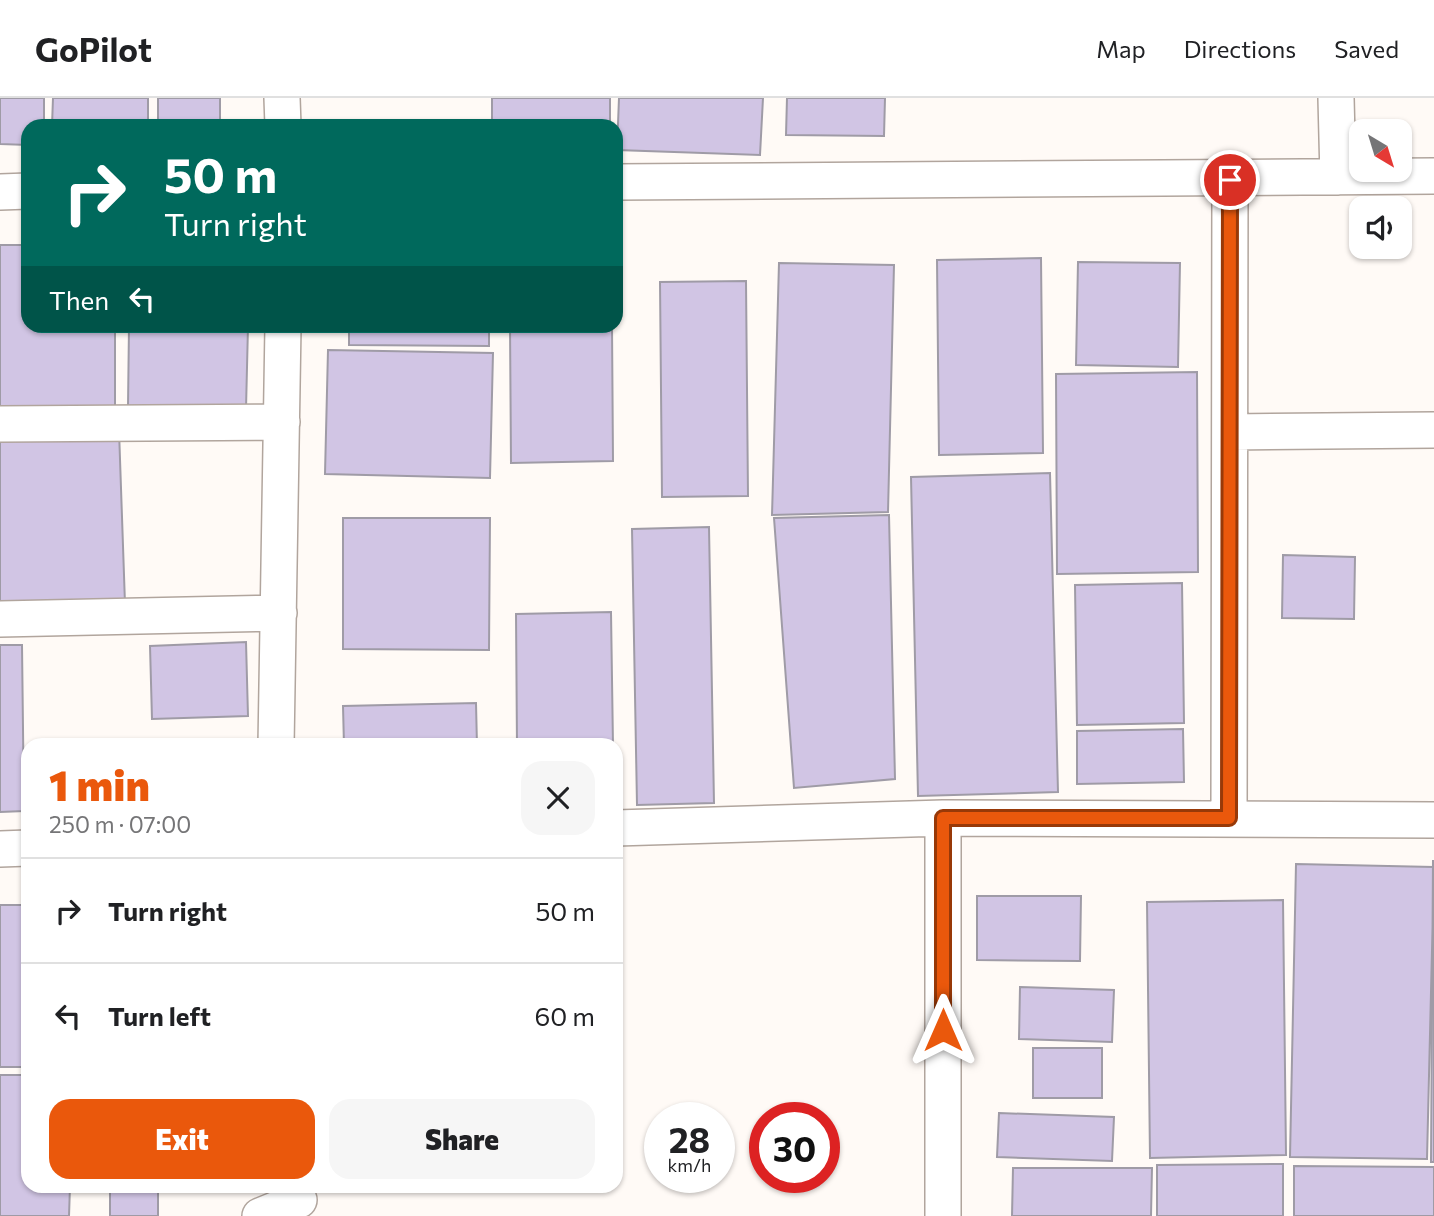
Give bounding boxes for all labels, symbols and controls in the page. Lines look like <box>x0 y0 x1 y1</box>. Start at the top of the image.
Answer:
text: GoPilot <box>35 28 152 69</box>
text: Map <box>1096 34 1146 63</box>
text: Directions <box>1184 34 1296 63</box>
text: Saved <box>1334 34 1399 63</box>
north arrow <box>1349 119 1412 182</box>
map controls <box>1349 119 1412 259</box>
text: 50 m <box>164 143 277 203</box>
icon: right <box>49 147 140 238</box>
pin <box>1200 150 1260 210</box>
icon: arrive <box>1211 161 1249 199</box>
button: sound <box>1349 196 1412 259</box>
text: Turn right <box>164 203 307 243</box>
icon: left <box>123 280 161 318</box>
text: Then <box>49 284 109 315</box>
text: 1 min <box>49 758 150 810</box>
button: close <box>521 761 595 835</box>
text: 250 m · 07:00 <box>49 810 191 838</box>
icon: right <box>49 892 87 930</box>
text: Turn right <box>108 895 227 926</box>
text: 50 m <box>535 895 595 926</box>
position arrow <box>906 993 980 1067</box>
icon: left <box>49 997 87 1035</box>
text: Turn left <box>108 1000 211 1031</box>
text: 60 m <box>535 1000 595 1031</box>
button: Exit <box>49 1099 315 1179</box>
button: Share <box>329 1099 595 1179</box>
speed limit sign: 30 <box>749 1102 840 1193</box>
text: 28 <box>669 1117 710 1160</box>
text: km/h <box>668 1154 711 1176</box>

